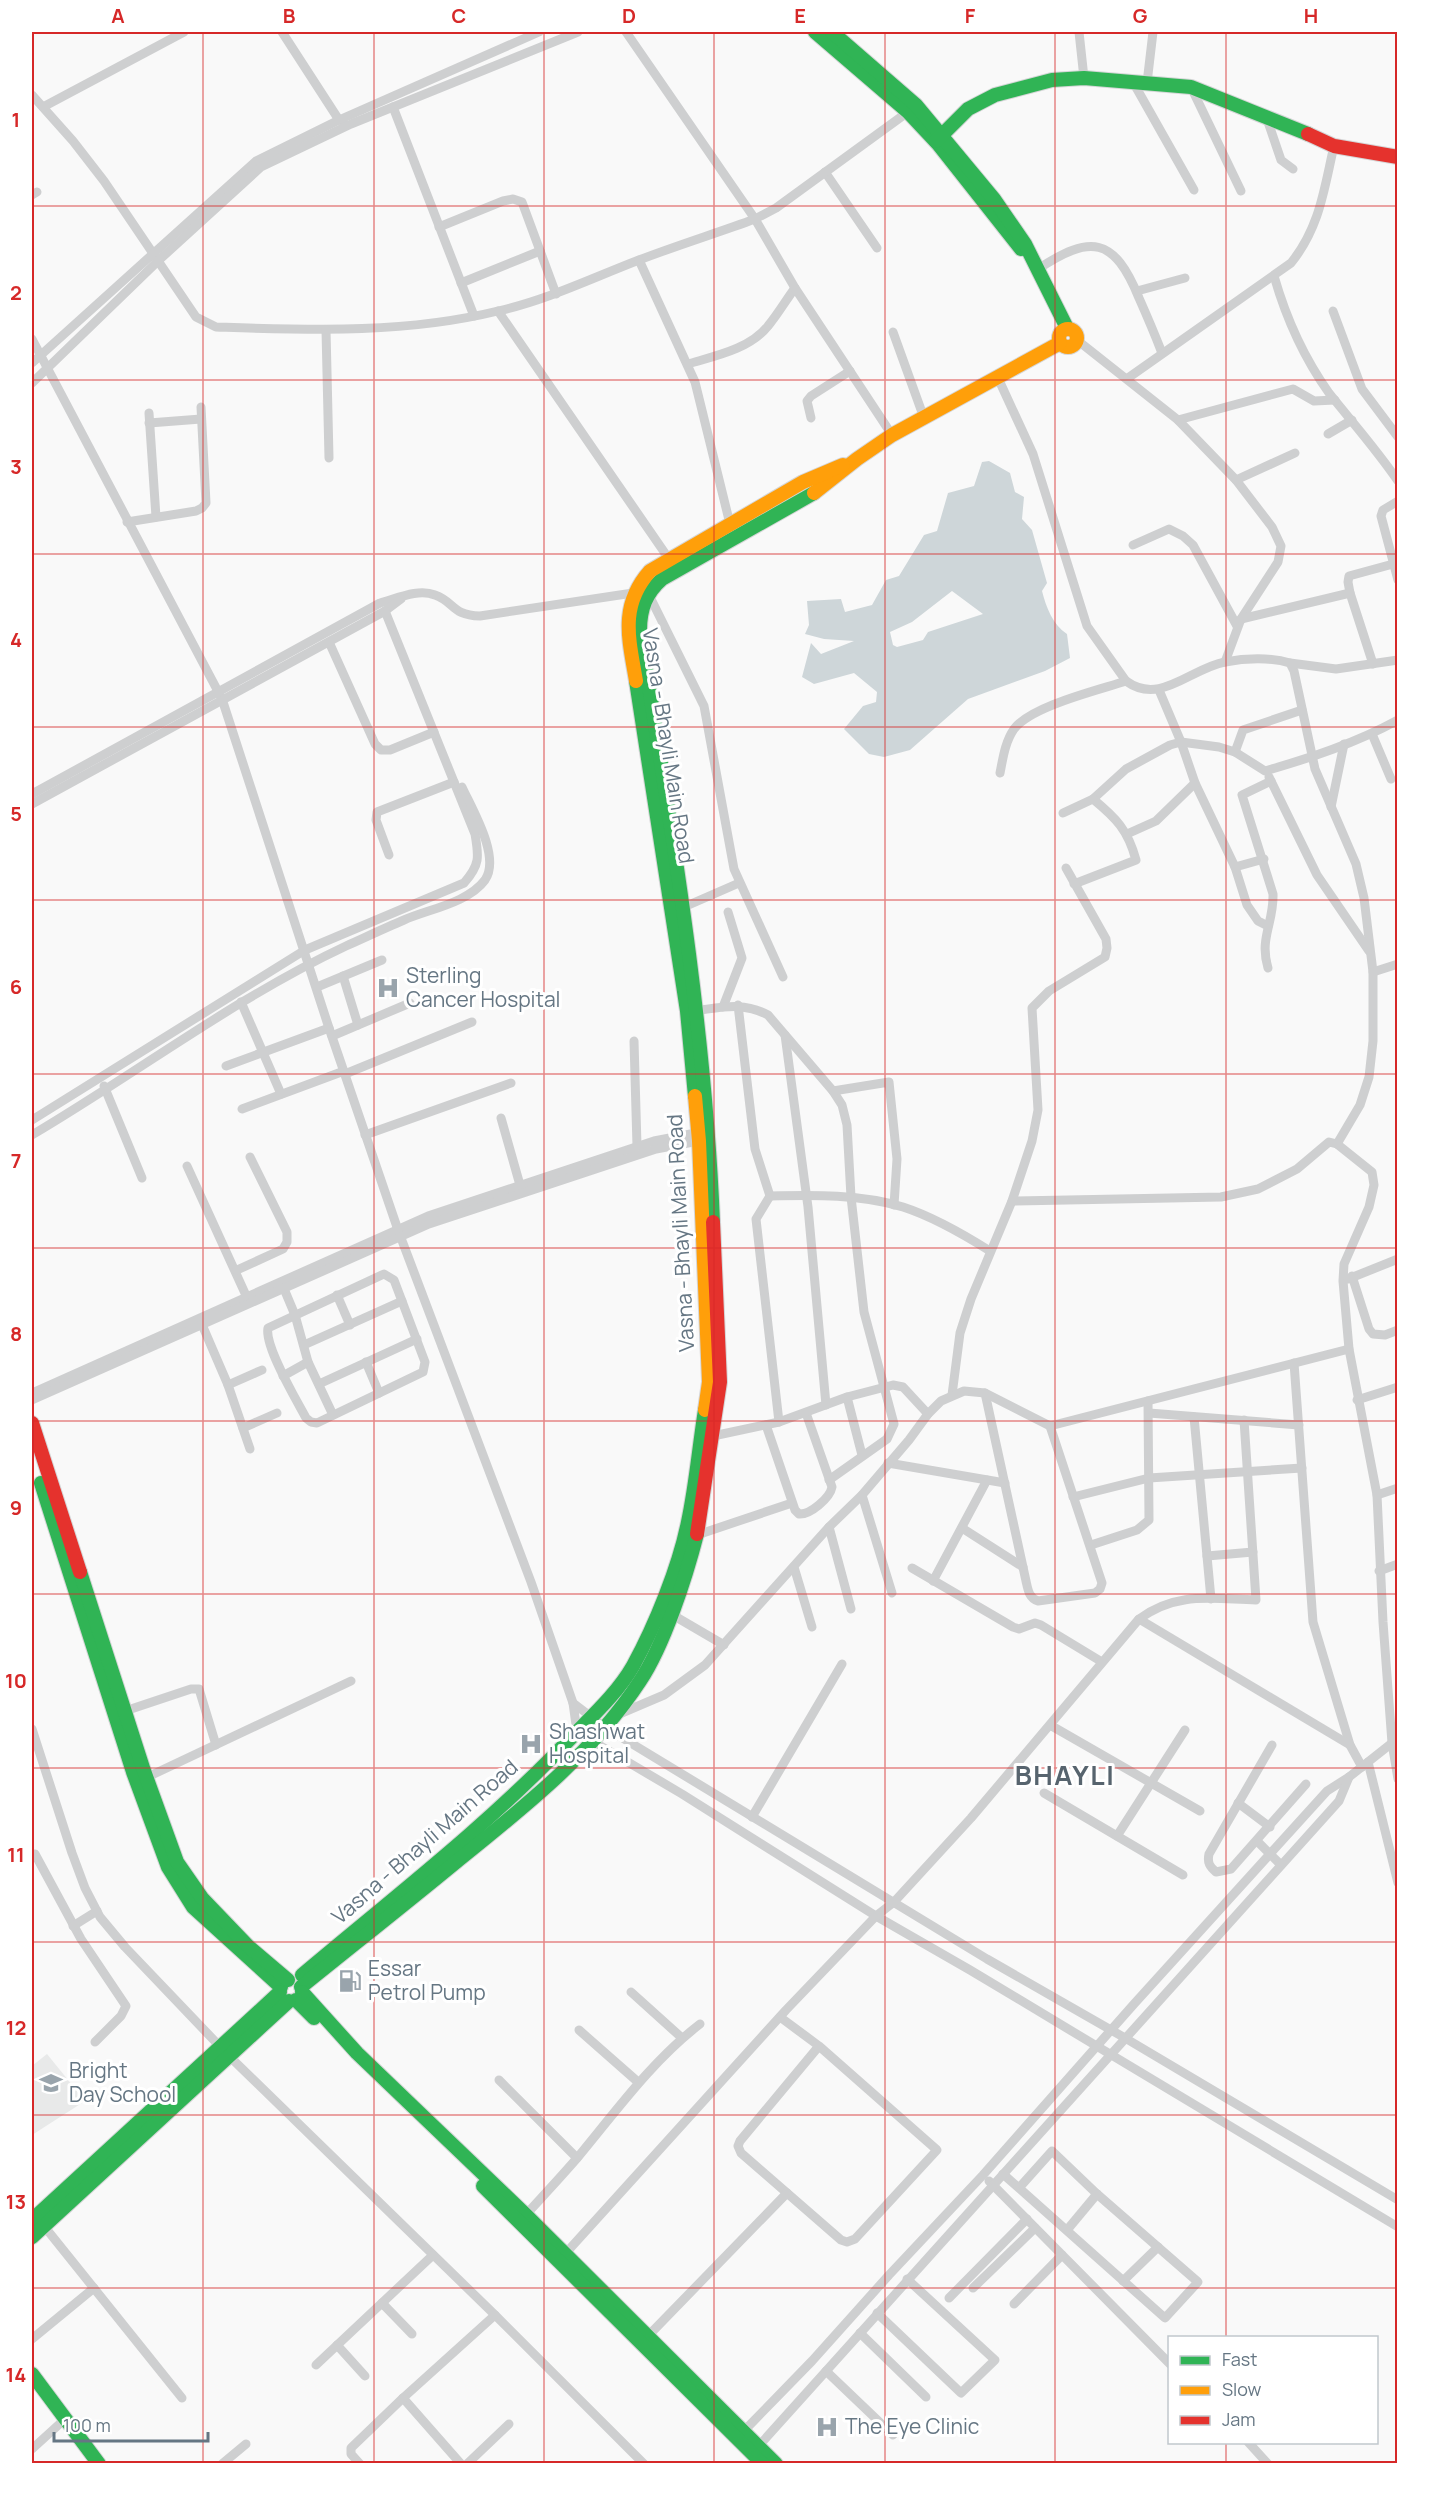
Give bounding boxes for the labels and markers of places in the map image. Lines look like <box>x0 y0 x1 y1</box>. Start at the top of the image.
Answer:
place label: Sterling Cancer Hospital <box>406 961 560 1013</box>
hospital icon: Sterling Cancer Hospital <box>375 975 401 1001</box>
place label: Shashwat Hospital <box>549 1717 645 1769</box>
hospital icon: Shashwat Hospital <box>518 1731 544 1757</box>
place label: Essar Petrol Pump <box>368 1954 486 2006</box>
fuel station icon: Essar Petrol Pump <box>337 1968 363 1994</box>
place label: Bright Day School <box>69 2056 176 2108</box>
school or university icon: Bright Day School <box>38 2070 64 2096</box>
place label: The Eye Clinic <box>845 2412 979 2440</box>
hospital icon: The Eye Clinic <box>814 2414 840 2440</box>

